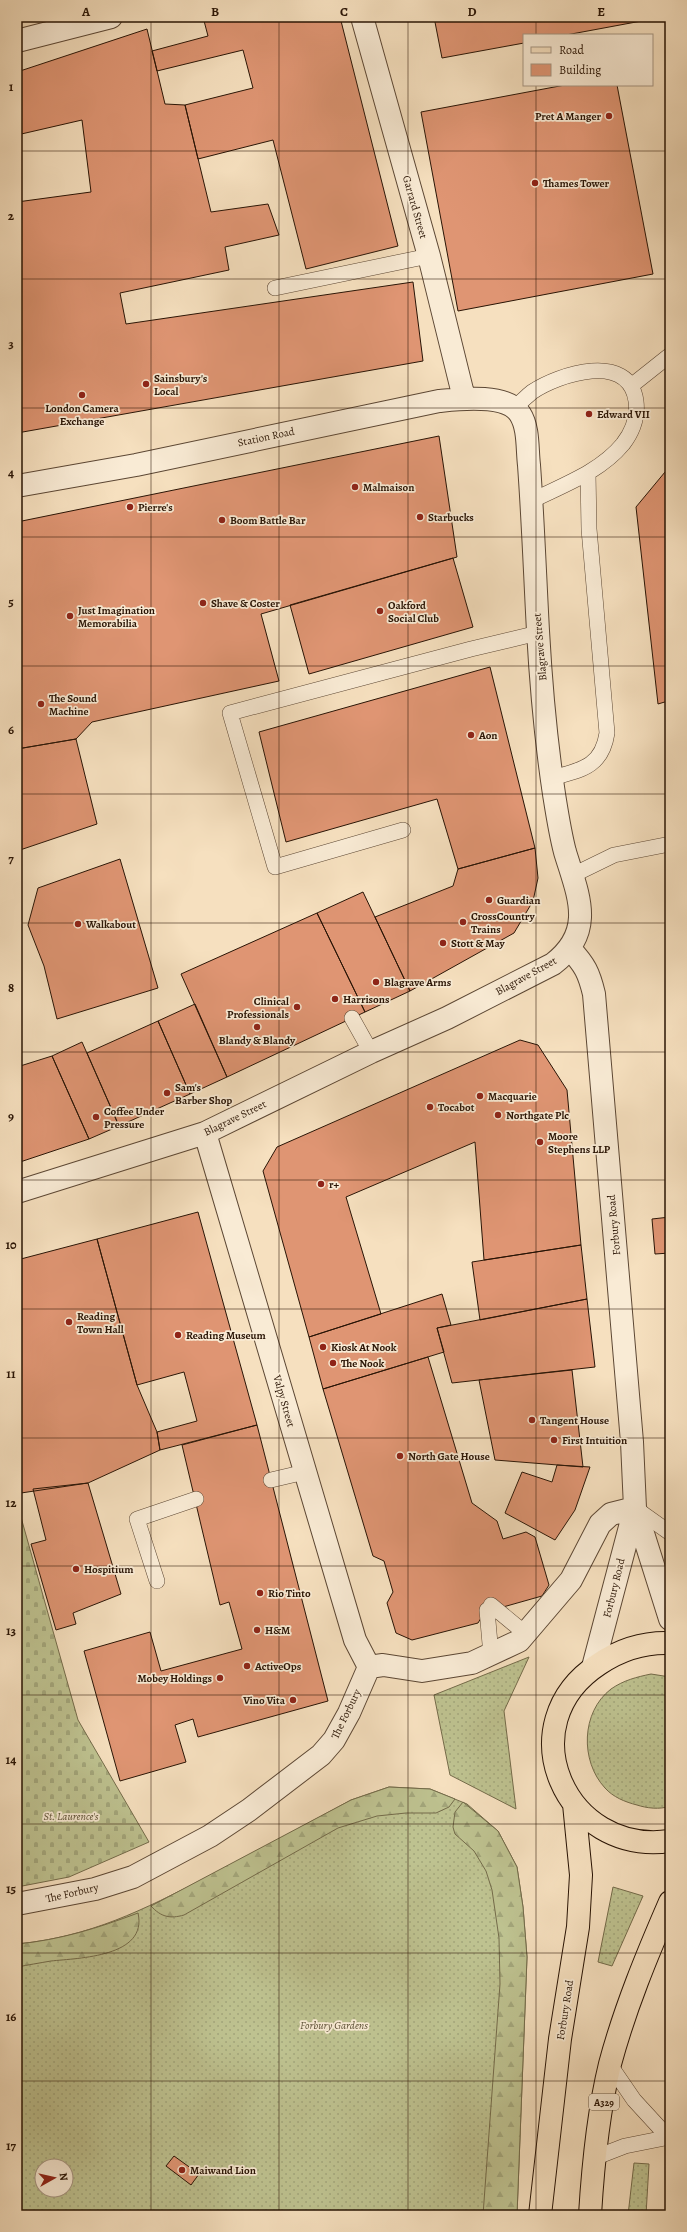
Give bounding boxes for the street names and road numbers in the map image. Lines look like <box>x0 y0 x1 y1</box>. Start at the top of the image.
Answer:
street label: Garrard Street <box>399 174 431 241</box>
street label: Station Road <box>236 424 296 450</box>
street label: Blagrave Street <box>530 612 550 681</box>
street label: Blagrave Street <box>493 953 560 999</box>
street label: Blagrave Street <box>201 1096 269 1140</box>
street label: Forbury Road <box>604 1194 624 1256</box>
street label: Valpy Street <box>269 1372 299 1429</box>
street label: Forbury Road <box>599 1557 629 1619</box>
street label: The Forbury <box>327 1687 365 1741</box>
street label: The Forbury <box>44 1880 100 1906</box>
street label: Forbury Road <box>553 1979 577 2041</box>
road number: A329 <box>589 2094 619 2110</box>

